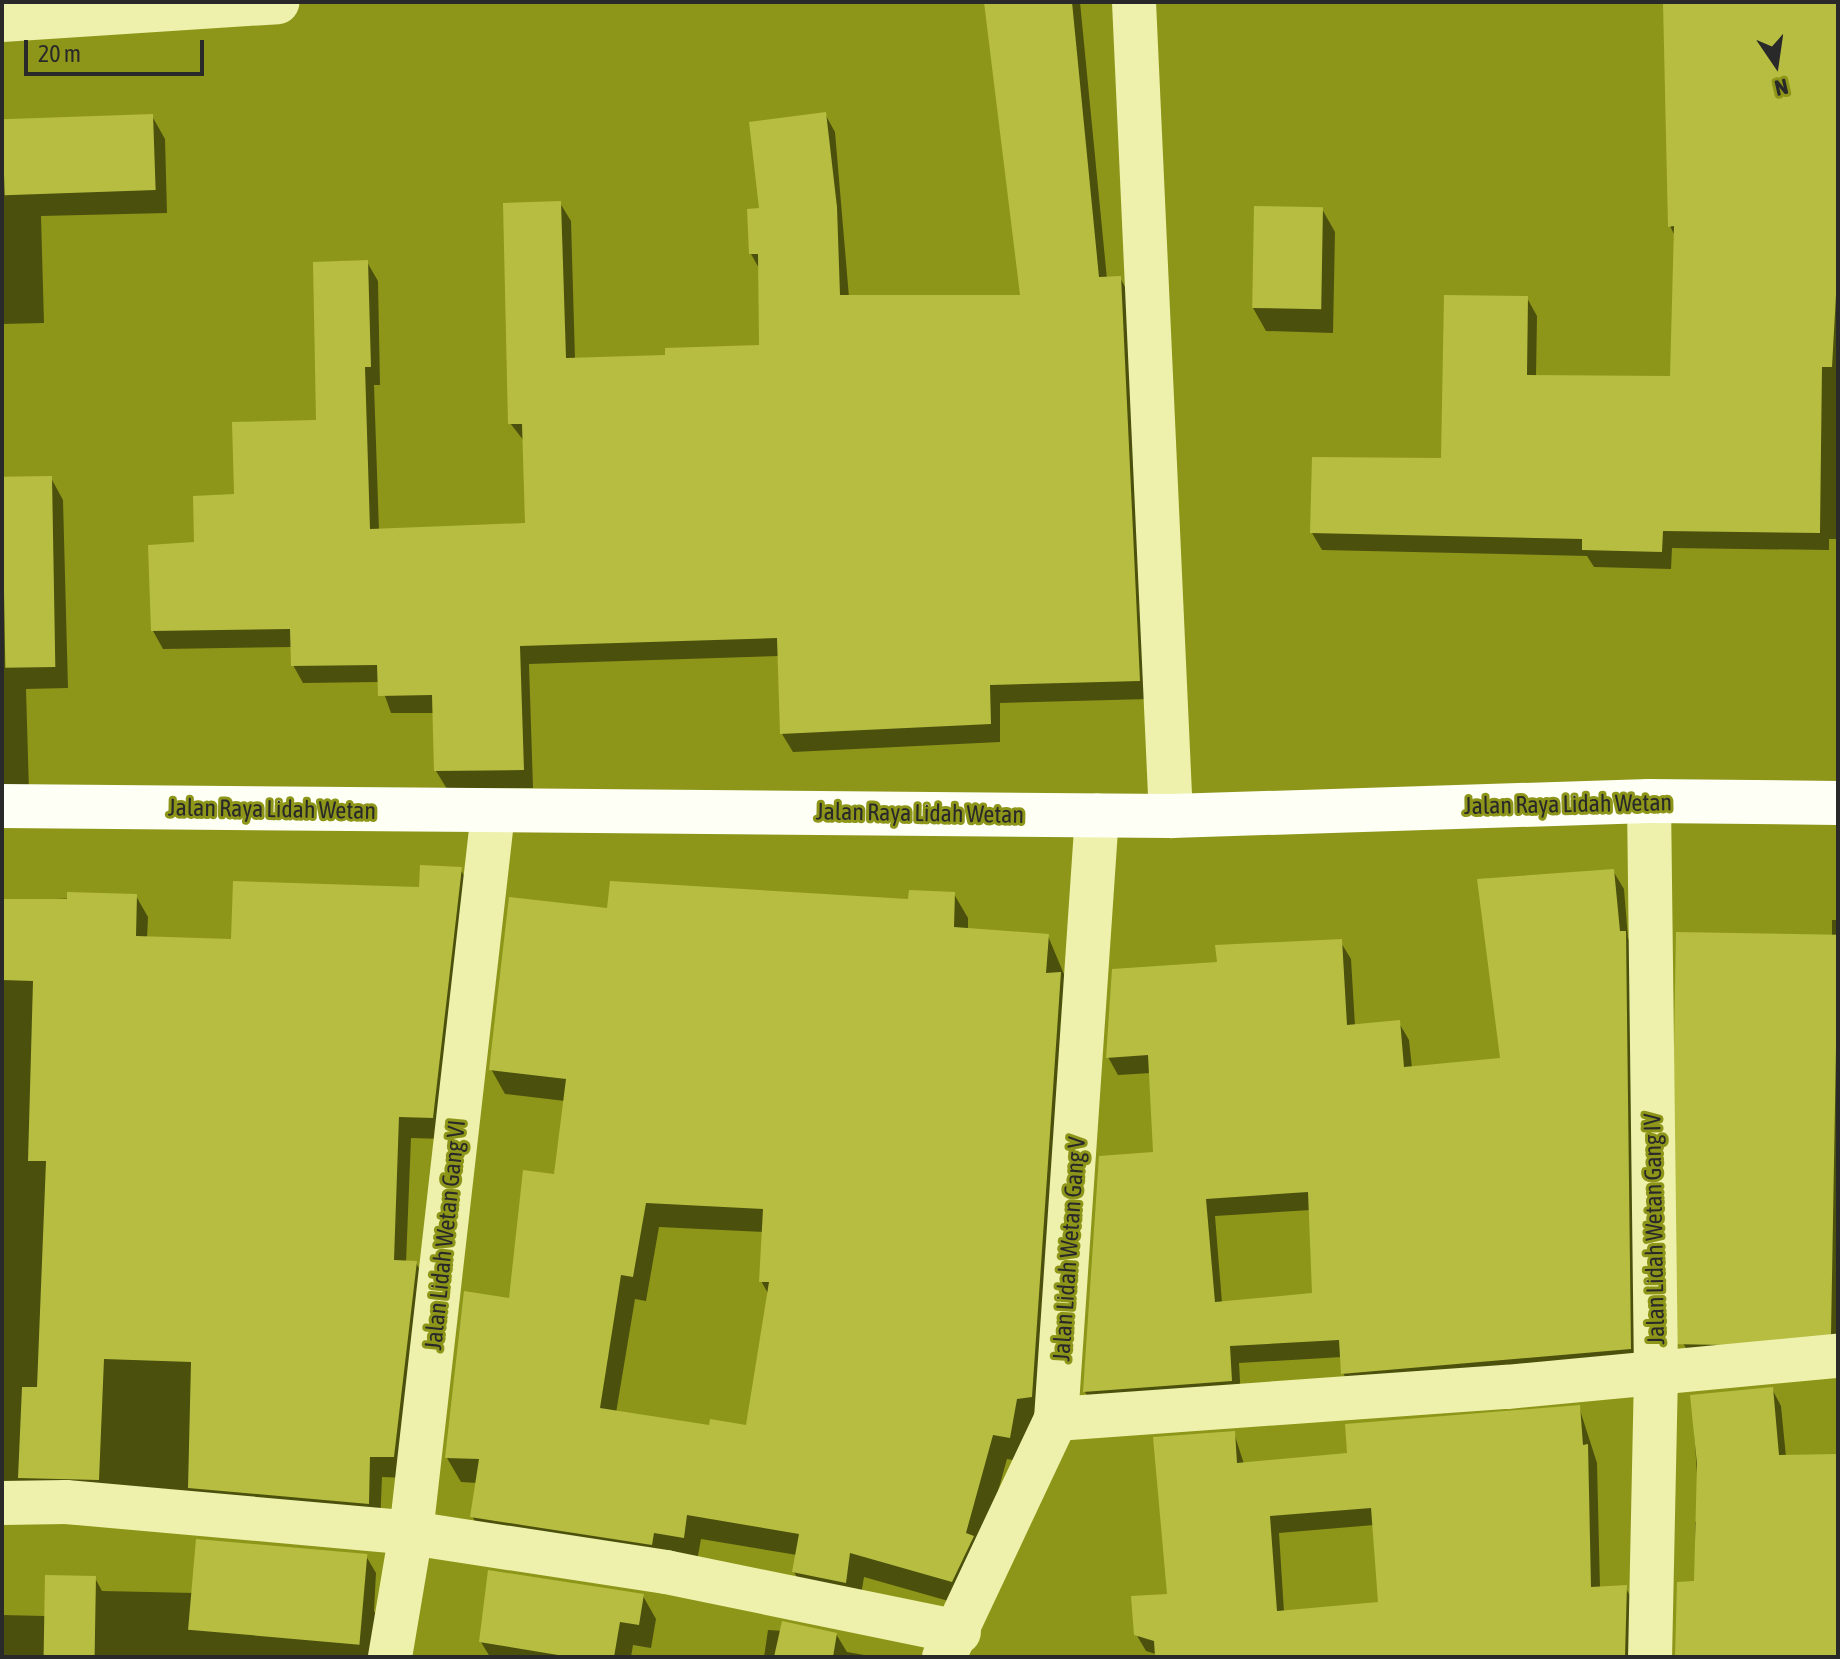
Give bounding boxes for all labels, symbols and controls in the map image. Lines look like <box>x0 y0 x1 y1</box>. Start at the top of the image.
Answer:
scale bar <box>28 24 208 74</box>
north arrow <box>1736 24 1816 104</box>
text: 20 m <box>38 40 81 67</box>
text: N <box>1772 73 1791 102</box>
street label: Jalan Raya Lidah Wetan <box>1464 788 1672 820</box>
street label: Jalan Raya Lidah Wetan <box>168 793 376 825</box>
street label: Jalan Raya Lidah Wetan <box>816 797 1024 829</box>
street label: Jalan Lidah Wetan Gang IV <box>1638 1113 1670 1345</box>
street label: Jalan Lidah Wetan Gang VI <box>419 1119 471 1351</box>
street label: Jalan Lidah Wetan Gang V <box>1047 1136 1091 1362</box>

